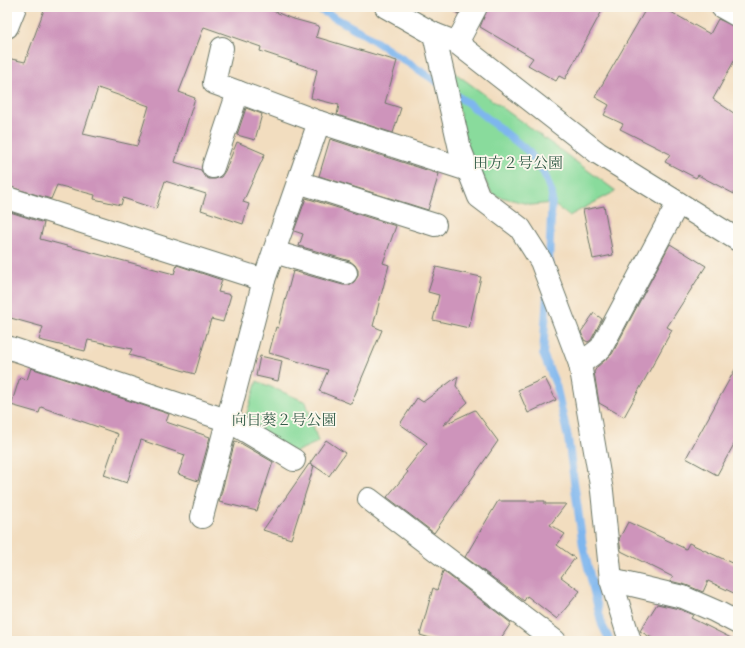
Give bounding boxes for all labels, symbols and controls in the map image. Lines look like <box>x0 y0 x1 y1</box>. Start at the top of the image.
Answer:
park label: 田方２号公園 <box>473 153 563 172</box>
park label: 向日葵２号公園 <box>231 410 337 429</box>

